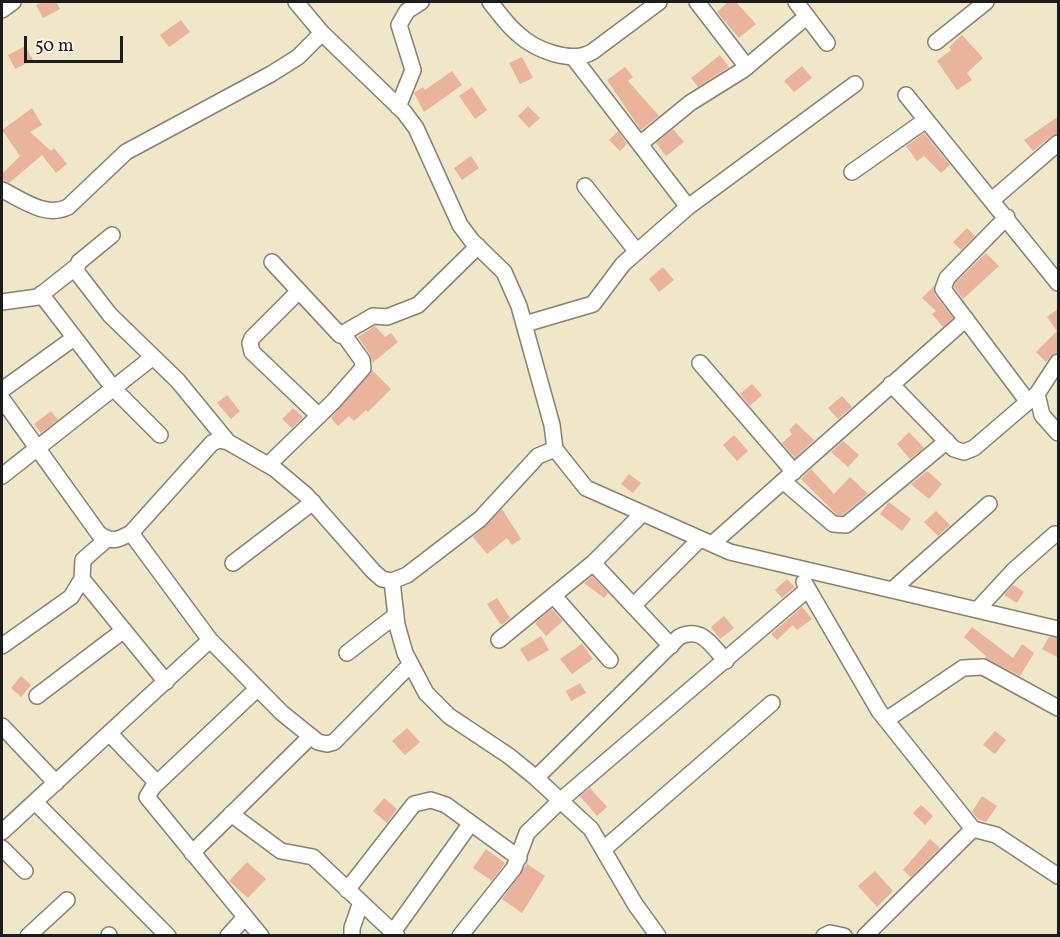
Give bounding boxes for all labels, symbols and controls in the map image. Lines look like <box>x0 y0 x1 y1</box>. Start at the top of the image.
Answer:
scale bar <box>27 24 126 62</box>
text: 50 m <box>35 34 74 59</box>

